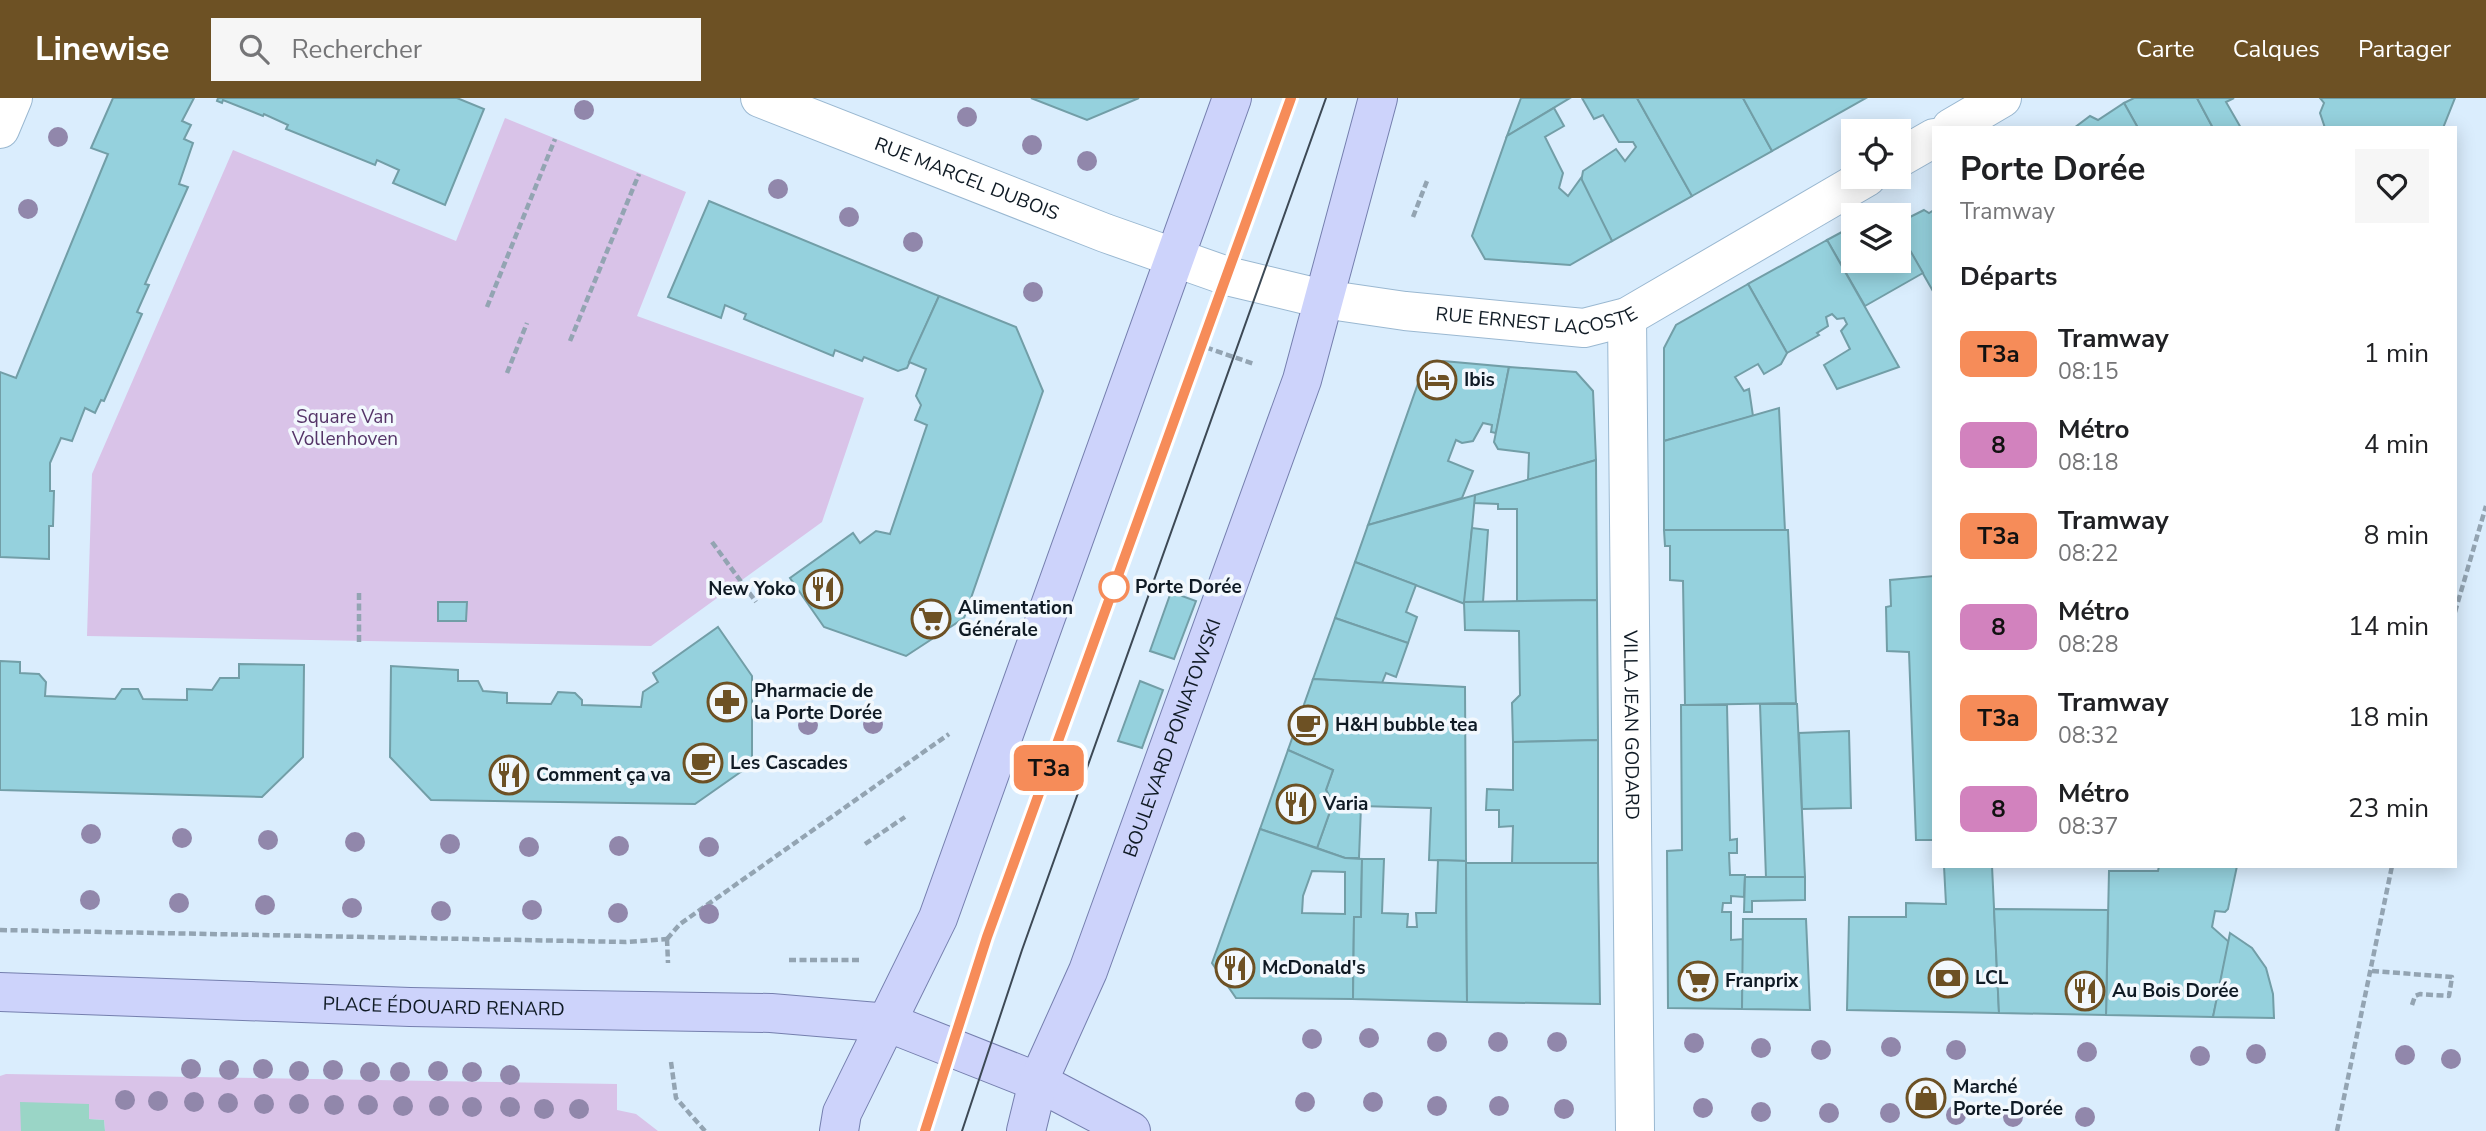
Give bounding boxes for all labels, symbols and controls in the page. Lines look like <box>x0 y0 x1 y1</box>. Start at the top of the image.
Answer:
search box <box>211 18 701 81</box>
text: Linewise <box>35 27 169 72</box>
icon: search <box>235 30 273 68</box>
text: Rechercher <box>291 32 422 67</box>
text: Carte <box>2136 33 2195 65</box>
text: Calques <box>2233 33 2320 65</box>
text: Partager <box>2358 33 2451 65</box>
map controls <box>1841 119 1911 273</box>
button: locate <box>1841 119 1911 189</box>
street label: RUE MARCEL DUBOIS <box>871 131 1063 227</box>
text: Porte Dorée <box>1960 147 2145 192</box>
button: heart <box>2355 149 2429 223</box>
text: Tramway <box>1960 196 2055 227</box>
button: layers <box>1841 203 1911 273</box>
text: Départs <box>1960 259 2057 294</box>
street label: RUE ERNEST LACOSTE <box>1434 301 1642 342</box>
text: Tramway <box>2058 321 2169 356</box>
text: 1 min <box>2364 336 2429 371</box>
text: T3a <box>1977 338 2020 370</box>
text: 08:15 <box>2058 356 2118 387</box>
hotel icon: Ibis <box>1416 359 1458 401</box>
place label: Ibis <box>1464 367 1495 393</box>
park label: Square Van Vollenhoven <box>291 404 398 452</box>
text: Métro <box>2058 412 2130 447</box>
text: 4 min <box>2364 427 2429 462</box>
text: 8 <box>1991 429 2006 461</box>
text: 08:18 <box>2058 447 2118 478</box>
text: Tramway <box>2058 503 2169 538</box>
text: 8 min <box>2364 518 2429 553</box>
text: T3a <box>1977 520 2020 552</box>
text: 08:22 <box>2058 538 2118 569</box>
restaurant icon: New Yoko <box>802 568 844 610</box>
marker: Porte Dorée <box>1099 572 1129 602</box>
place label: Porte Dorée <box>1135 574 1242 600</box>
place label: New Yoko <box>708 576 796 602</box>
text: Métro <box>2058 594 2130 629</box>
place label: Alimentation Générale <box>958 595 1073 643</box>
supermarket icon: Alimentation Générale <box>910 598 952 640</box>
text: 14 min <box>2348 609 2429 644</box>
text: 8 <box>1991 611 2006 643</box>
street label: BOULEVARD PONIATOWSKI <box>1117 615 1228 861</box>
street label: VILLA JEAN GODARD <box>1617 629 1645 820</box>
text: 08:28 <box>2058 629 2118 660</box>
place label: Pharmacie de la Porte Dorée <box>754 678 882 726</box>
pharmacy icon: Pharmacie de la Porte Dorée <box>706 681 748 723</box>
text: Tramway <box>2058 685 2169 720</box>
text: 18 min <box>2348 700 2429 735</box>
text: T3a <box>1977 702 2020 734</box>
cafe icon: H&H bubble tea <box>1287 704 1329 746</box>
place label: H&H bubble tea <box>1335 712 1478 738</box>
text: 08:32 <box>2058 720 2118 751</box>
cafe icon: Les Cascades <box>682 742 724 784</box>
line badge: T3a <box>1009 745 1089 791</box>
place label: Les Cascades <box>730 750 848 776</box>
text: T3a <box>1028 752 1070 784</box>
restaurant icon: Comment ça va <box>488 754 530 796</box>
place label: Comment ça va <box>536 762 671 788</box>
text: Métro <box>2058 776 2130 811</box>
restaurant icon: Varia <box>1275 783 1317 825</box>
place label: Varia <box>1322 791 1369 817</box>
text: 23 min <box>2348 791 2429 826</box>
text: 8 <box>1991 793 2006 825</box>
text: 08:37 <box>2058 811 2118 842</box>
restaurant icon: McDonald's <box>1214 947 1256 989</box>
place label: McDonald's <box>1262 955 1366 981</box>
bank icon: LCL <box>1927 957 1969 999</box>
supermarket icon: Franprix <box>1677 960 1719 1002</box>
place label: LCL <box>1975 965 2009 991</box>
place label: Franprix <box>1725 968 1799 994</box>
restaurant icon: Au Bois Dorée <box>2064 970 2106 1012</box>
place label: Au Bois Dorée <box>2112 978 2239 1004</box>
street label: PLACE ÉDOUARD RENARD <box>322 991 565 1023</box>
place label: Marché Porte-Dorée <box>1953 1074 2063 1122</box>
shop icon: Marché Porte-Dorée <box>1905 1077 1947 1119</box>

